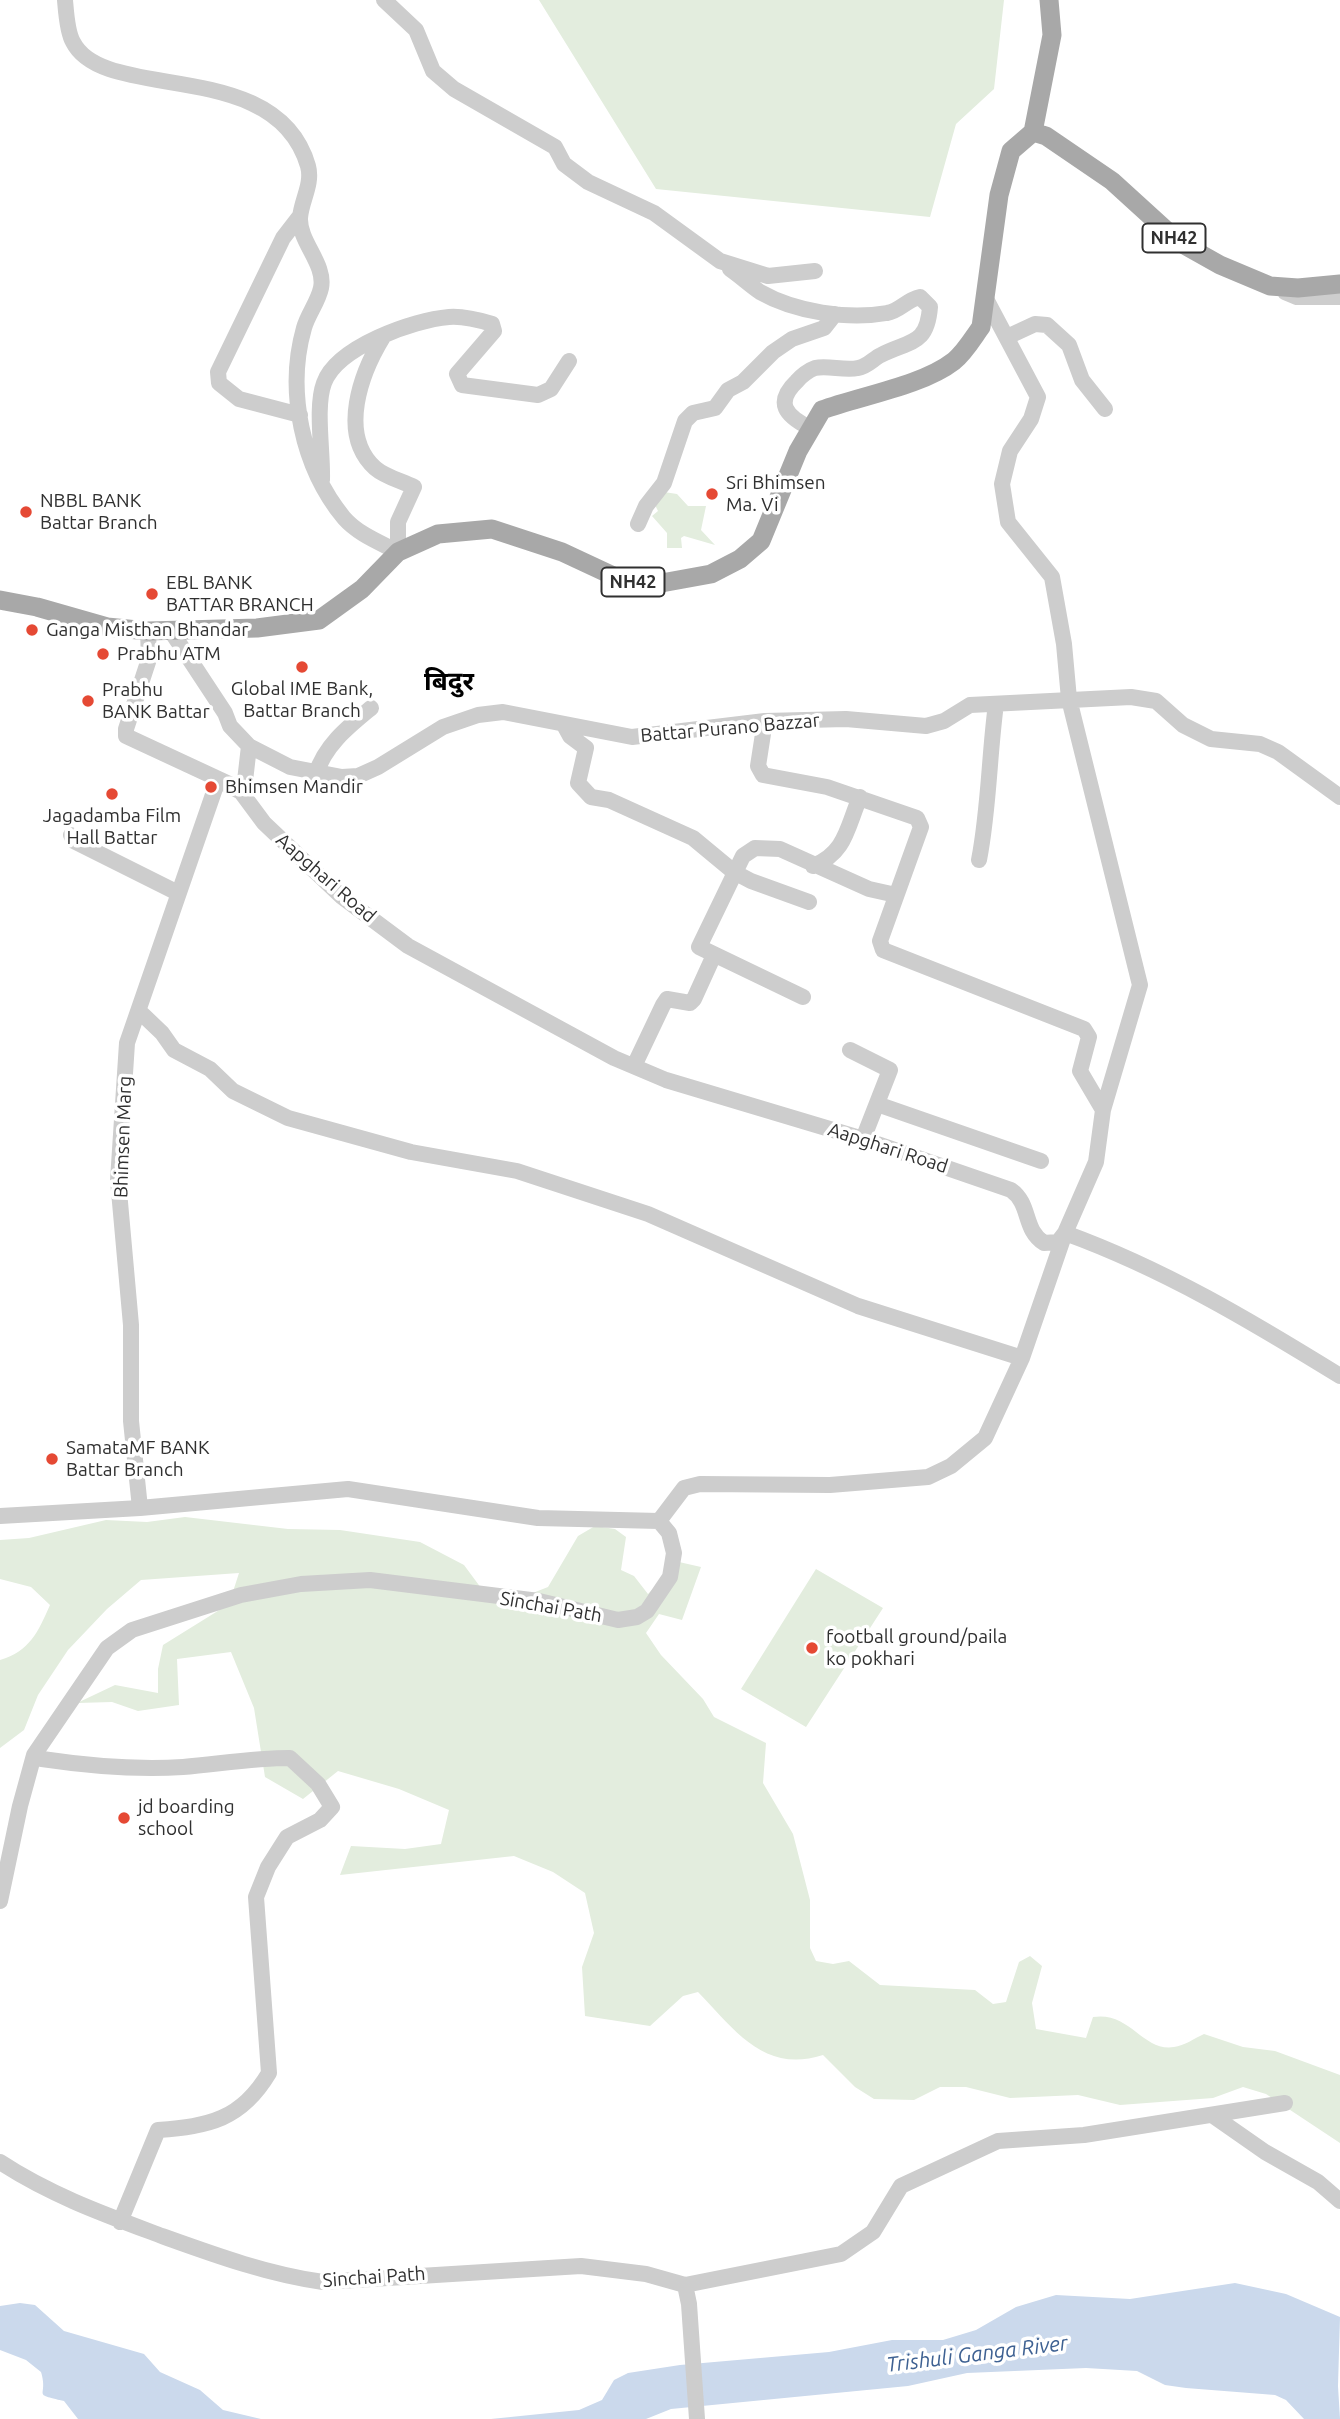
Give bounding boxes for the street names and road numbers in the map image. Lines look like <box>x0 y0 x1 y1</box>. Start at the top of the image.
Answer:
road number: NH42 <box>1142 224 1206 252</box>
road number: NH42 <box>602 568 664 596</box>
street label: Battar Purano Bazzar <box>639 709 821 747</box>
street label: Aapghari Road <box>271 828 381 928</box>
street label: Bhimsen Marg <box>109 1076 137 1198</box>
street label: Aapghari Road <box>825 1118 951 1178</box>
street label: Sinchai Path <box>498 1587 604 1627</box>
street label: Sinchai Path <box>322 2262 426 2292</box>

